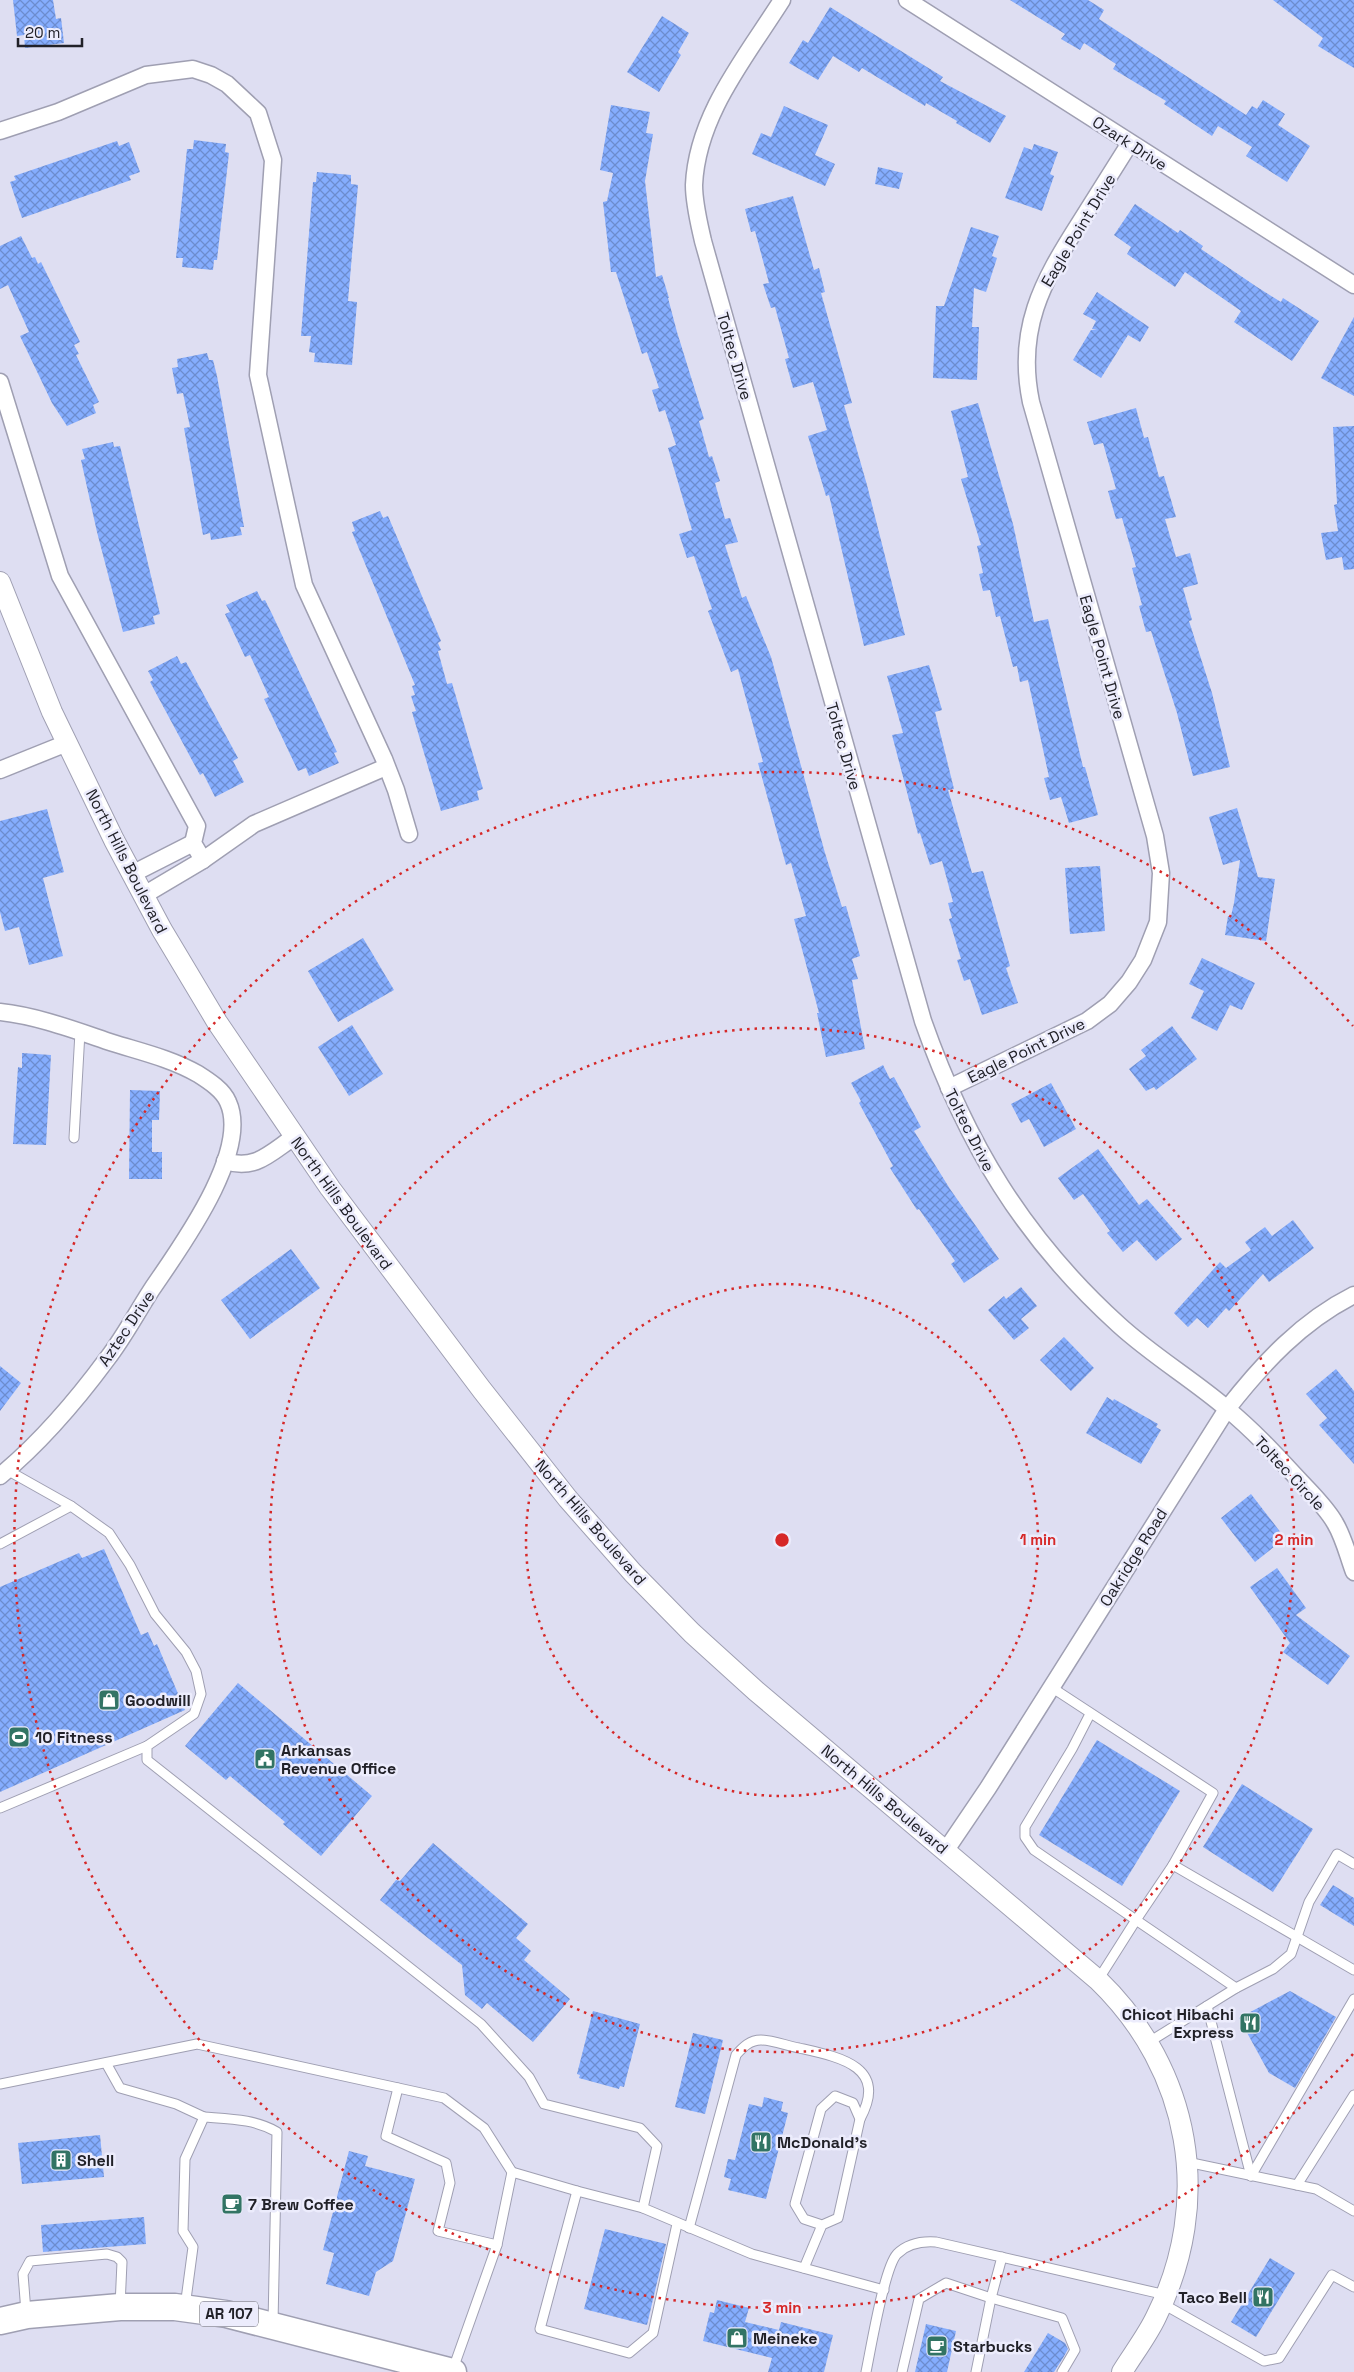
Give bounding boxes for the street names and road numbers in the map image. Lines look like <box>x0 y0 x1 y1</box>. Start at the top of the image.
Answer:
street label: Ozark Drive <box>1088 111 1171 175</box>
street label: Eagle Point Drive <box>1036 170 1120 291</box>
street label: Toltec Drive <box>712 310 757 402</box>
street label: Eagle Point Drive <box>1075 593 1130 722</box>
street label: Toltec Drive <box>821 700 866 792</box>
street label: North Hills Boulevard <box>81 785 172 937</box>
street label: Eagle Point Drive <box>964 1013 1088 1088</box>
street label: Toltec Drive <box>940 1085 999 1175</box>
street label: North Hills Boulevard <box>286 1133 397 1274</box>
street label: Aztec Drive <box>93 1286 159 1370</box>
street label: Toltec Circle <box>1250 1432 1330 1515</box>
street label: North Hills Boulevard <box>530 1455 651 1589</box>
street label: Oakridge Road <box>1095 1504 1172 1610</box>
street label: North Hills Boulevard <box>817 1740 953 1859</box>
road number: AR 107 <box>200 2302 258 2326</box>

